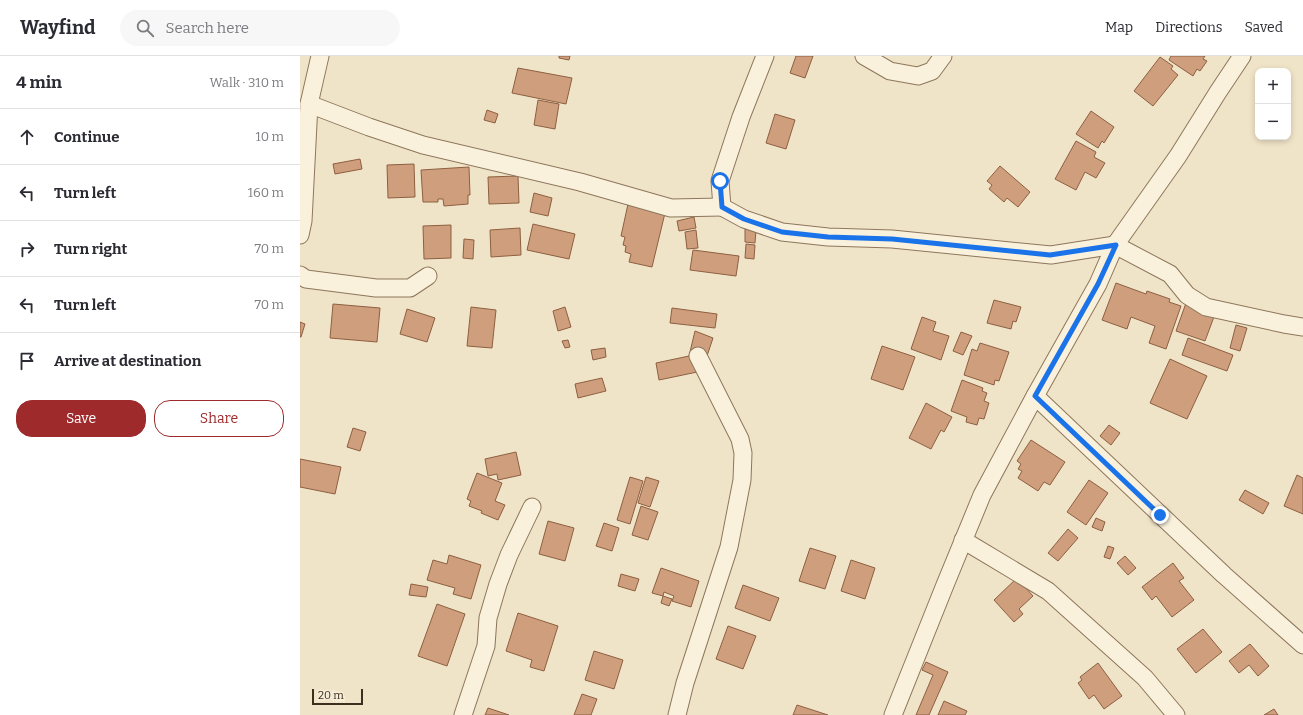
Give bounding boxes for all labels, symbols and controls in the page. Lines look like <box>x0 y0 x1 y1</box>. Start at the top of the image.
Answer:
search box <box>120 10 400 46</box>
text: Wayfind <box>20 16 96 39</box>
icon: search <box>134 17 156 39</box>
text: Search here <box>166 19 249 37</box>
text: Map <box>1105 19 1133 36</box>
text: Directions <box>1155 19 1223 36</box>
text: Saved <box>1245 19 1283 36</box>
map controls <box>1255 68 1291 140</box>
button: + <box>1255 68 1291 104</box>
text: 4 min <box>16 72 62 93</box>
text: Walk · 310 m <box>210 75 284 90</box>
button: − <box>1255 104 1291 140</box>
icon: ahead <box>16 126 38 148</box>
text: Continue <box>54 128 120 146</box>
text: 10 m <box>255 129 284 144</box>
route start <box>711 172 729 190</box>
icon: left <box>16 182 38 204</box>
text: Turn left <box>54 184 116 202</box>
text: 160 m <box>248 185 284 200</box>
icon: right <box>16 238 38 260</box>
text: Turn right <box>54 240 127 258</box>
text: 70 m <box>254 241 284 256</box>
icon: left <box>16 294 38 316</box>
text: Turn left <box>54 296 116 314</box>
text: 70 m <box>254 297 284 312</box>
icon: arrive <box>16 350 38 372</box>
text: Arrive at destination <box>54 352 201 370</box>
button: Save <box>16 400 146 437</box>
button: Share <box>154 400 284 437</box>
route end <box>1151 506 1169 524</box>
scale bar <box>312 687 363 706</box>
text: 20 m <box>318 689 344 702</box>

